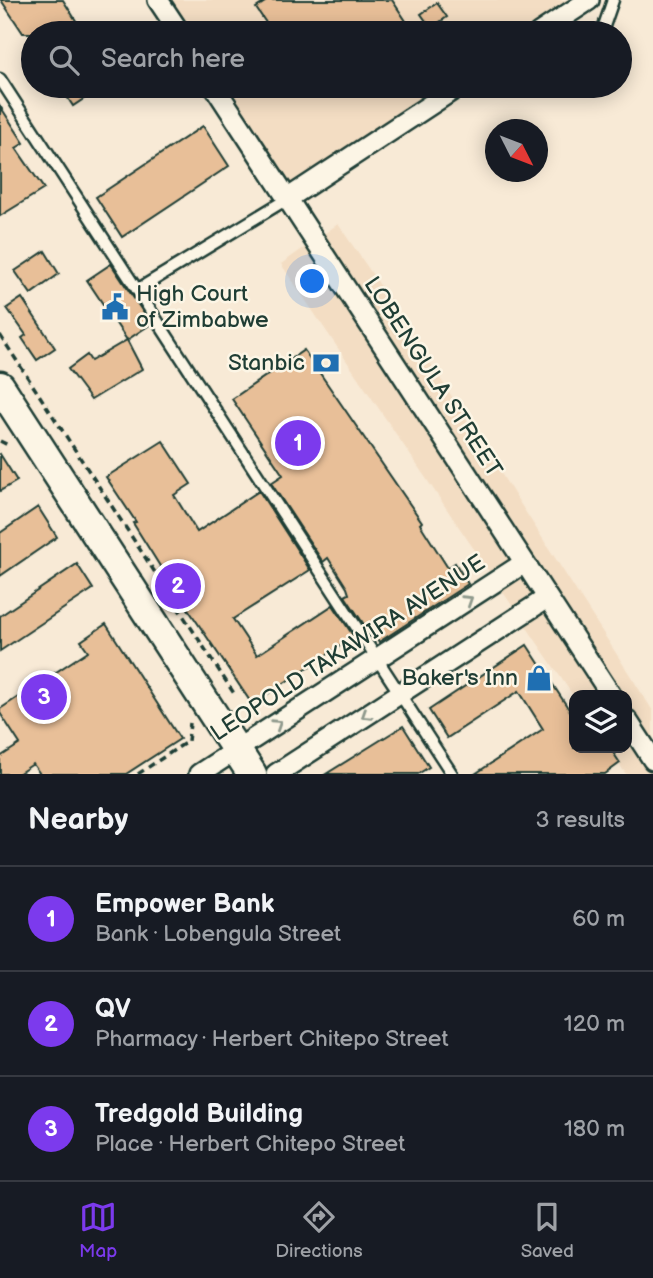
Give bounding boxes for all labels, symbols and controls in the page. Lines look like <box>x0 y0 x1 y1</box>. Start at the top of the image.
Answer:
search box <box>21 21 632 98</box>
icon: search <box>45 41 83 79</box>
text: Search here <box>101 44 245 75</box>
north arrow <box>485 119 548 182</box>
your location <box>295 264 329 298</box>
street label: LOBENGULA STREET <box>358 272 508 483</box>
place label: High Court of Zimbabwe <box>136 280 269 334</box>
public building icon: High Court of Zimbabwe <box>100 292 130 322</box>
bank icon: Stanbic <box>311 348 341 378</box>
place label: Stanbic <box>228 349 305 377</box>
pin: 1 <box>275 417 321 469</box>
street label: LEOPOLD TAKAWIRA AVENUE <box>206 549 490 747</box>
pin: 2 <box>155 560 201 612</box>
one-way arrow <box>460 595 473 608</box>
shop icon: Baker's Inn <box>524 663 554 693</box>
place label: Baker's Inn <box>401 664 518 692</box>
pin: 3 <box>21 671 67 723</box>
map controls <box>569 690 632 753</box>
button: layers <box>569 690 632 753</box>
one-way arrow <box>361 707 374 720</box>
one-way arrow <box>269 719 282 732</box>
text: Nearby <box>28 802 128 838</box>
text: 3 results <box>536 806 625 834</box>
text: Empower Bank <box>95 889 274 920</box>
text: 1 <box>46 905 56 933</box>
text: 60 m <box>572 905 625 933</box>
text: Bank · Lobengula Street <box>95 920 341 948</box>
text: QV <box>95 994 131 1025</box>
text: 2 <box>44 1010 58 1038</box>
text: 120 m <box>564 1010 625 1038</box>
text: Pharmacy · Herbert Chitepo Street <box>95 1025 448 1053</box>
text: Tredgold Building <box>95 1099 303 1130</box>
text: 3 <box>44 1115 58 1143</box>
text: 180 m <box>564 1115 625 1143</box>
text: Place · Herbert Chitepo Street <box>95 1130 405 1158</box>
tab: Map <box>79 1198 117 1263</box>
tab: Directions <box>275 1198 363 1263</box>
tab: Saved <box>521 1198 574 1263</box>

